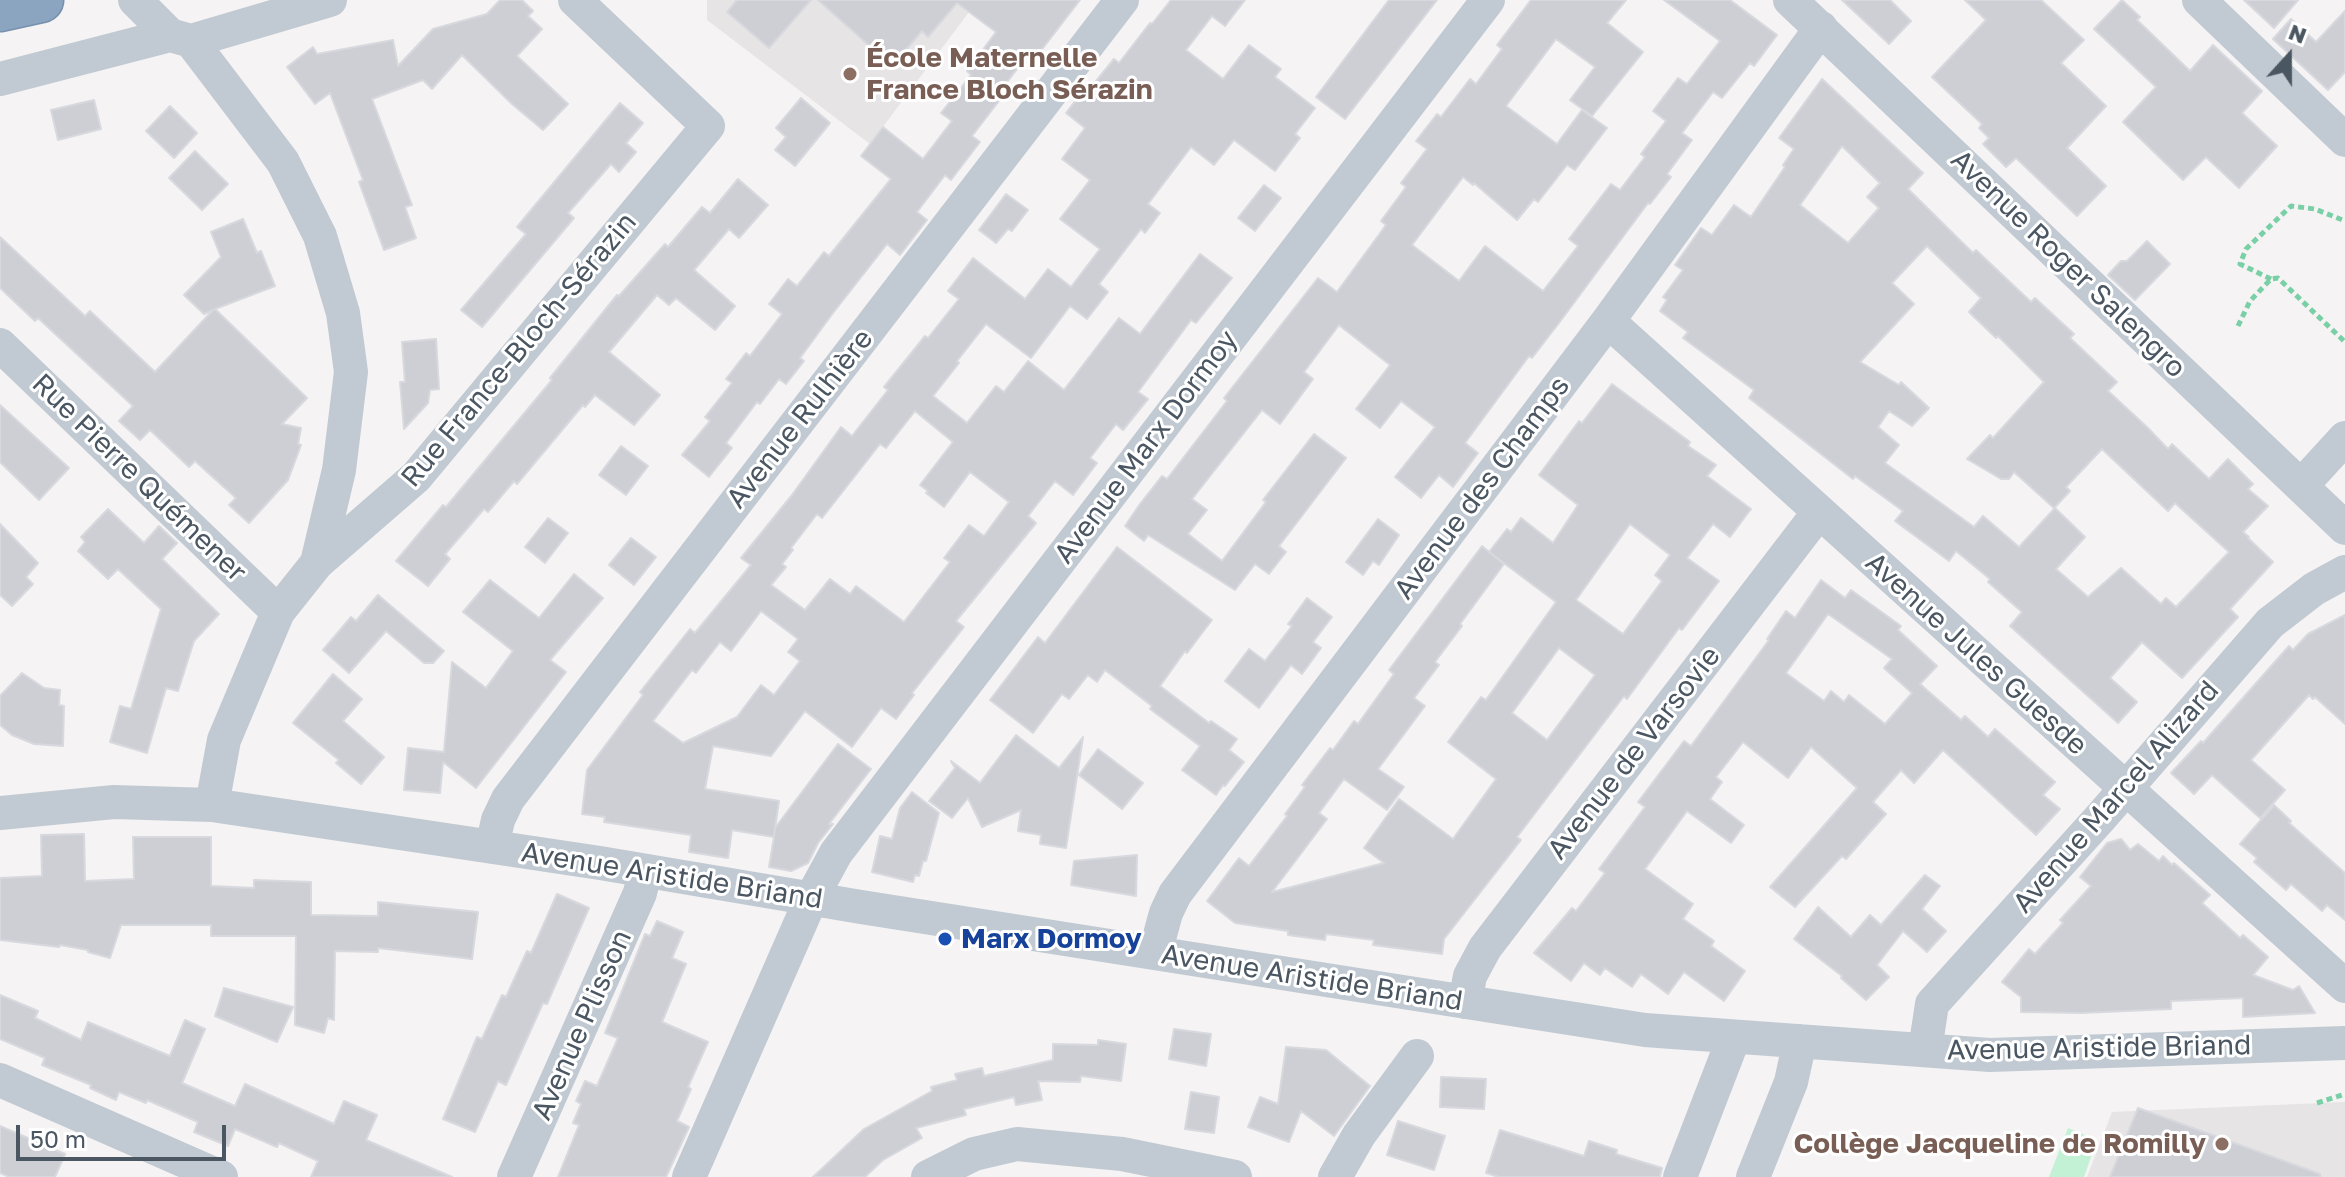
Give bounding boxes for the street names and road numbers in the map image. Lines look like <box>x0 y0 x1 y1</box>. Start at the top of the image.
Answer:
street label: Avenue Roger Salengro <box>1944 143 2192 385</box>
street label: Rue France-Bloch-Sérazin <box>394 206 644 494</box>
street label: Avenue Rulhière <box>720 323 880 515</box>
street label: Avenue Marx Dormoy <box>1047 324 1245 570</box>
street label: Rue Pierre Quémener <box>25 367 253 589</box>
street label: Avenue des Champs <box>1387 370 1577 606</box>
street label: Avenue Jules Guesde <box>1858 546 2094 762</box>
street label: Avenue de Varsovie <box>1541 640 1727 866</box>
street label: Avenue Marcel Alizard <box>2006 674 2226 920</box>
street label: Avenue Aristide Briand <box>519 836 825 916</box>
street label: Avenue Plisson <box>525 925 639 1125</box>
street label: Avenue Aristide Briand <box>1159 938 1465 1018</box>
street label: Avenue Aristide Briand <box>1946 1029 2252 1067</box>

